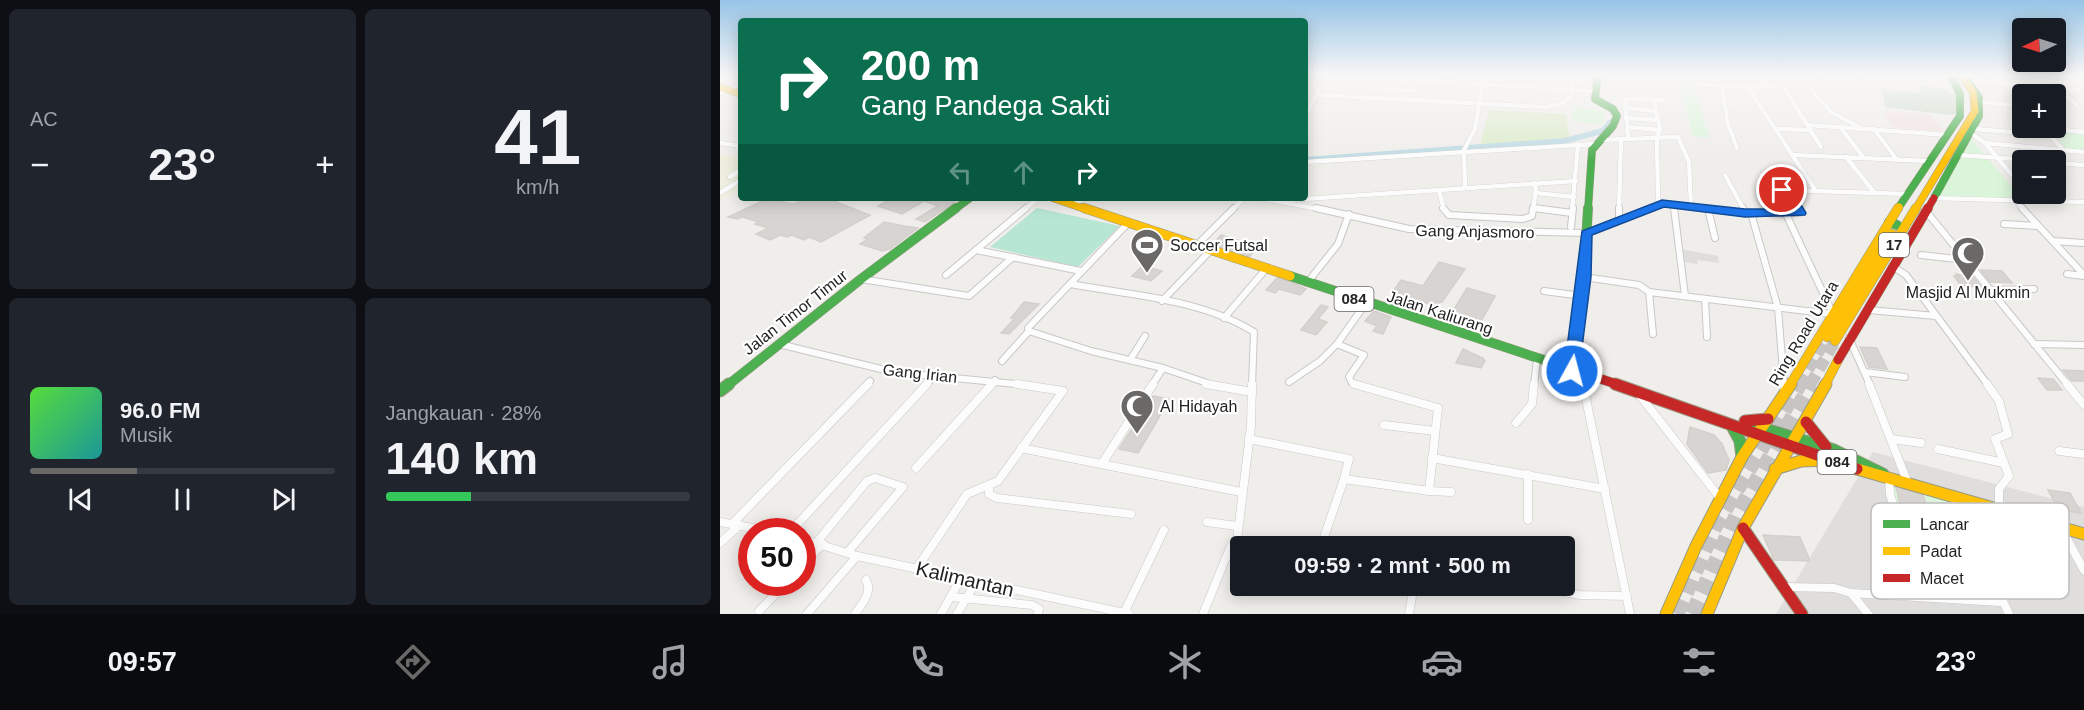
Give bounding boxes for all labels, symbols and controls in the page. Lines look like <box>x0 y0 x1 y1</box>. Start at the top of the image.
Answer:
north arrow <box>2012 18 2066 72</box>
map controls <box>2012 18 2066 204</box>
icon: right <box>762 42 840 120</box>
text: 200 m <box>861 42 980 89</box>
button: + <box>2012 84 2066 138</box>
text: Gang Pandega Sakti <box>861 91 1110 121</box>
text: 41 <box>494 93 581 181</box>
text: AC <box>30 108 58 130</box>
text: 23° <box>148 139 216 190</box>
text: − <box>30 146 49 183</box>
text: + <box>315 146 335 183</box>
button: − <box>2012 150 2066 204</box>
icon: left <box>944 156 977 189</box>
icon: ahead <box>1007 156 1040 189</box>
icon: right <box>1070 156 1103 189</box>
pin <box>1756 164 1807 215</box>
icon: arrive <box>1765 173 1798 206</box>
text: km/h <box>516 176 559 198</box>
street label: Gang Anjasmoro <box>1415 222 1535 241</box>
sports icon: Soccer Futsal <box>1129 227 1165 274</box>
road number: 17 <box>1879 233 1909 257</box>
mosque icon: Masjid Al Mukmin <box>1950 235 1986 282</box>
place label: Soccer Futsal <box>1170 237 1268 254</box>
street label: Jalan Timor Timur <box>740 266 851 358</box>
street label: Ring Road Utara <box>1765 278 1841 389</box>
place label: Masjid Al Mukmin <box>1906 284 2030 301</box>
road number: 084 <box>1334 287 1374 311</box>
street label: Jalan Kaliurang <box>1385 287 1495 338</box>
position arrow <box>1540 339 1604 403</box>
street label: Gang Irian <box>882 361 958 386</box>
mosque icon: Al Hidayah <box>1119 388 1155 435</box>
text: 96.0 FM <box>120 398 201 423</box>
place label: Al Hidayah <box>1160 398 1237 415</box>
text: Jangkauan · 28% <box>386 402 541 424</box>
text: Musik <box>120 424 172 446</box>
text: 140 km <box>386 433 538 484</box>
road number: 084 <box>1818 450 1856 474</box>
icon: previous <box>64 483 97 516</box>
icon: pause <box>166 483 199 516</box>
icon: next <box>267 483 300 516</box>
legend <box>1871 503 2069 599</box>
text: Lancar <box>1920 516 1970 533</box>
speed limit sign: 50 <box>738 518 816 596</box>
text: Padat <box>1920 543 1962 560</box>
text: 09:59 · 2 mnt · 500 m <box>1294 553 1511 578</box>
street label: Kalimantan <box>914 557 1016 601</box>
text: Macet <box>1920 570 1964 587</box>
icon: directions <box>392 641 434 683</box>
icon: music <box>649 641 691 683</box>
icon: phone <box>906 641 948 683</box>
icon: climate <box>1164 641 1206 683</box>
icon: car <box>1421 641 1463 683</box>
icon: filters <box>1678 641 1720 683</box>
text: 09:57 <box>108 647 177 677</box>
text: 23° <box>1935 647 1976 677</box>

